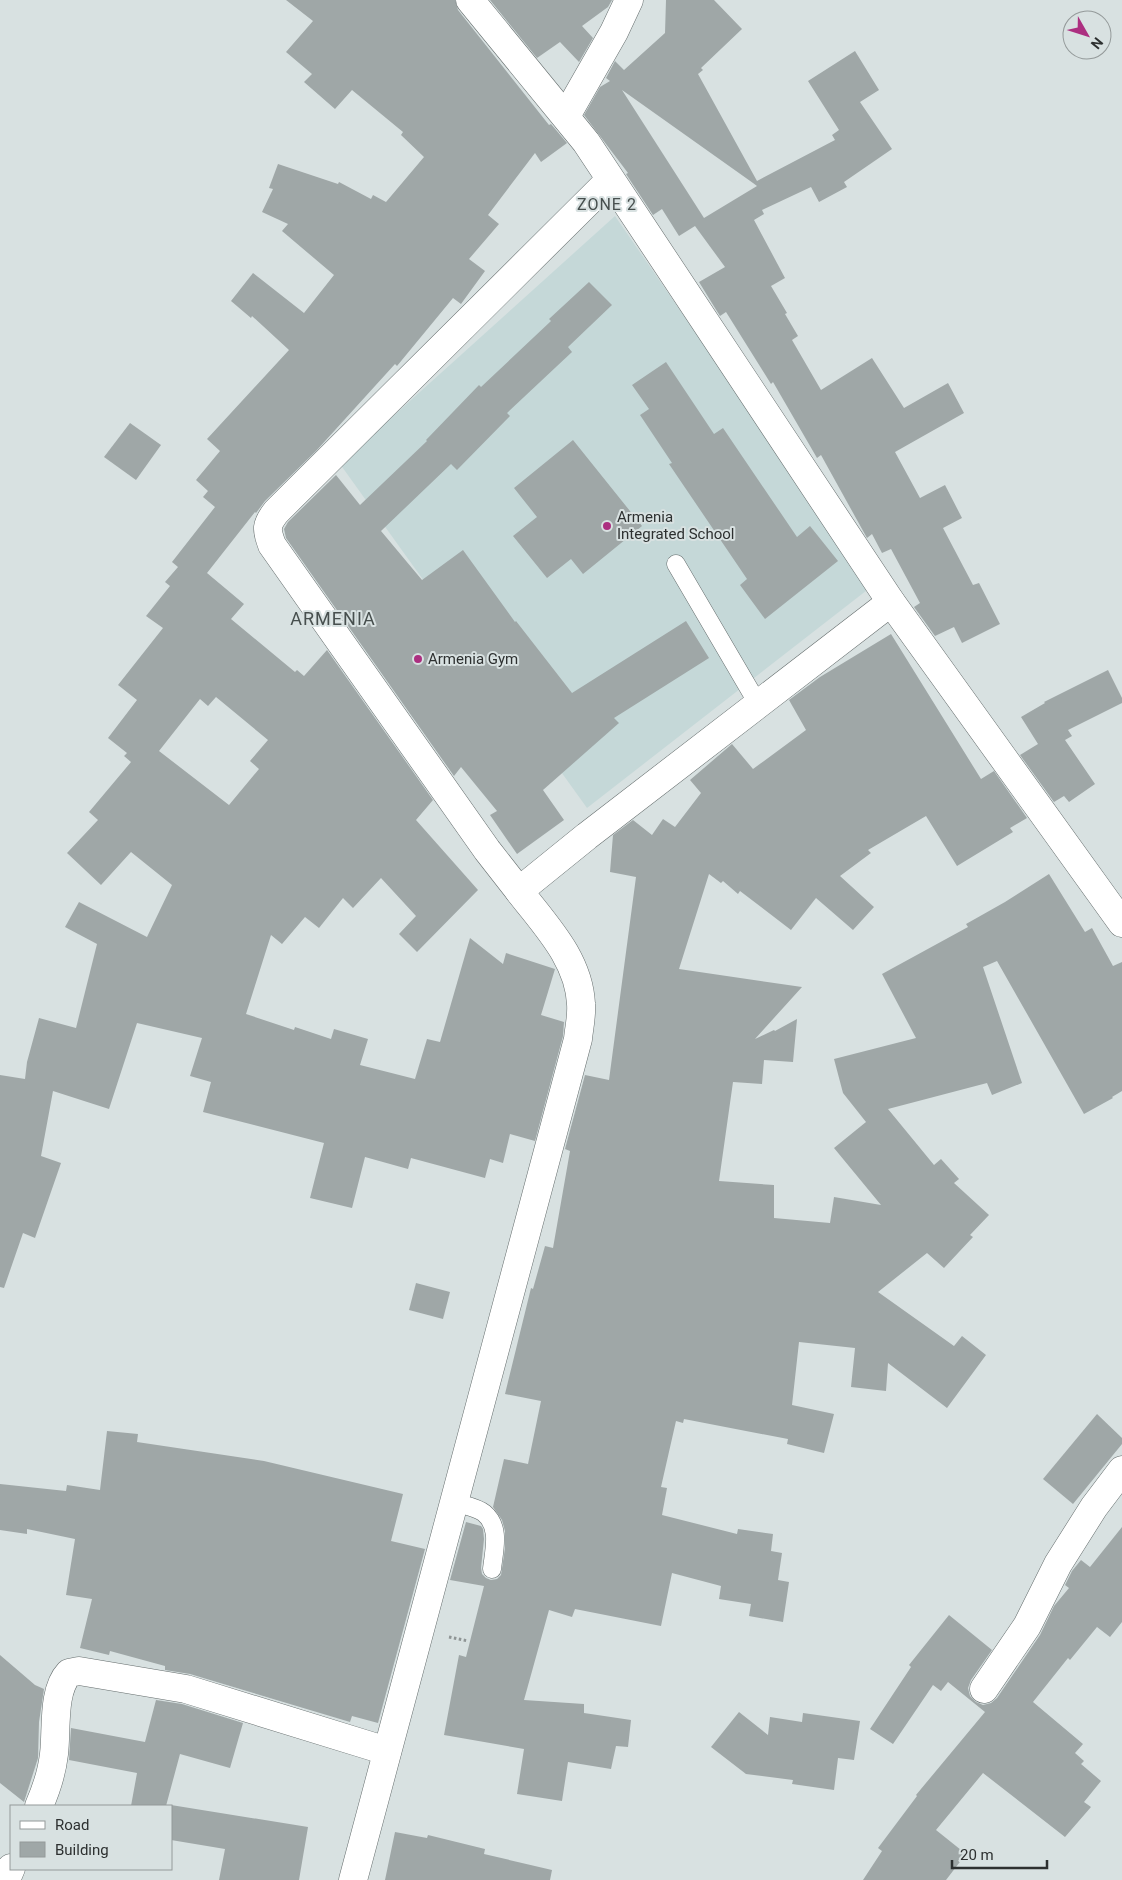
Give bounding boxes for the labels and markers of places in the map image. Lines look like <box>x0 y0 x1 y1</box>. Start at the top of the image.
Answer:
place label: Armenia Integrated School <box>617 508 734 543</box>
marker: Armenia Integrated School <box>601 520 613 532</box>
place label: Armenia Gym <box>428 650 518 668</box>
marker: Armenia Gym <box>412 653 424 665</box>

